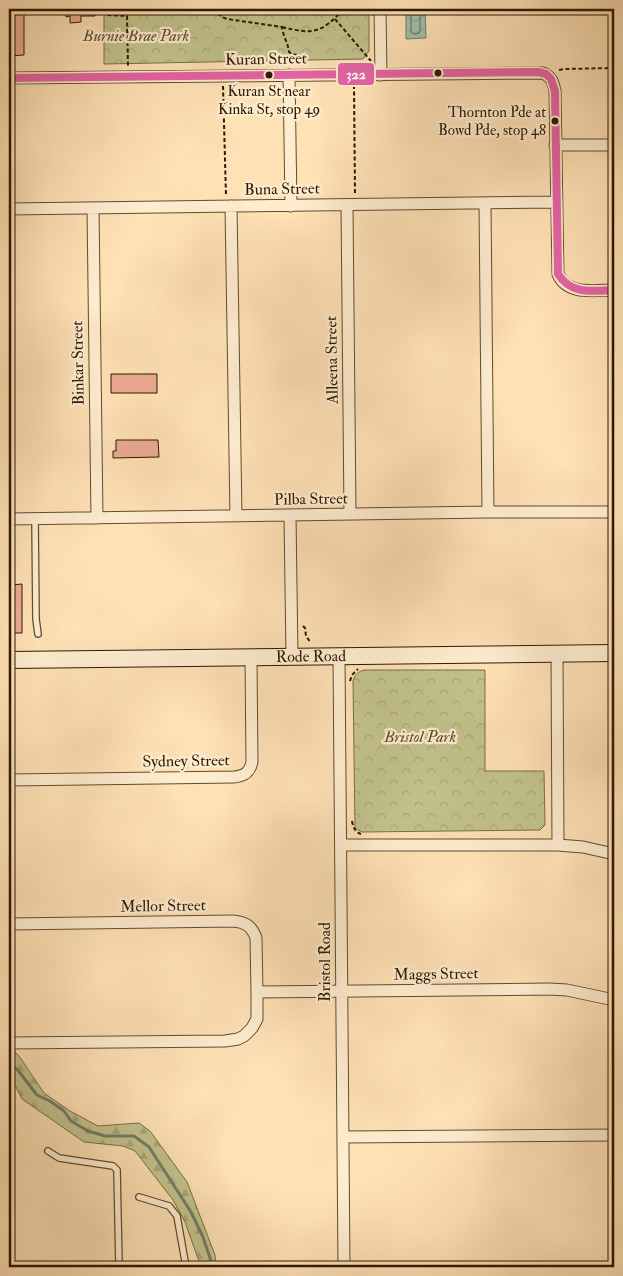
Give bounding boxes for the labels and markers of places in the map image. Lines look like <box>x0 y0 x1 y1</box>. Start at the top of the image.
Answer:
unlabelled marker <box>433 68 443 78</box>
marker: Kuran St near Kinka St, stop 49 <box>264 70 274 80</box>
place label: Kuran St near Kinka St, stop 49 <box>218 82 320 120</box>
place label: Thornton Pde at Bowd Pde, stop 48 <box>438 103 546 141</box>
marker: Thornton Pde at Bowd Pde, stop 48 <box>550 116 560 126</box>

